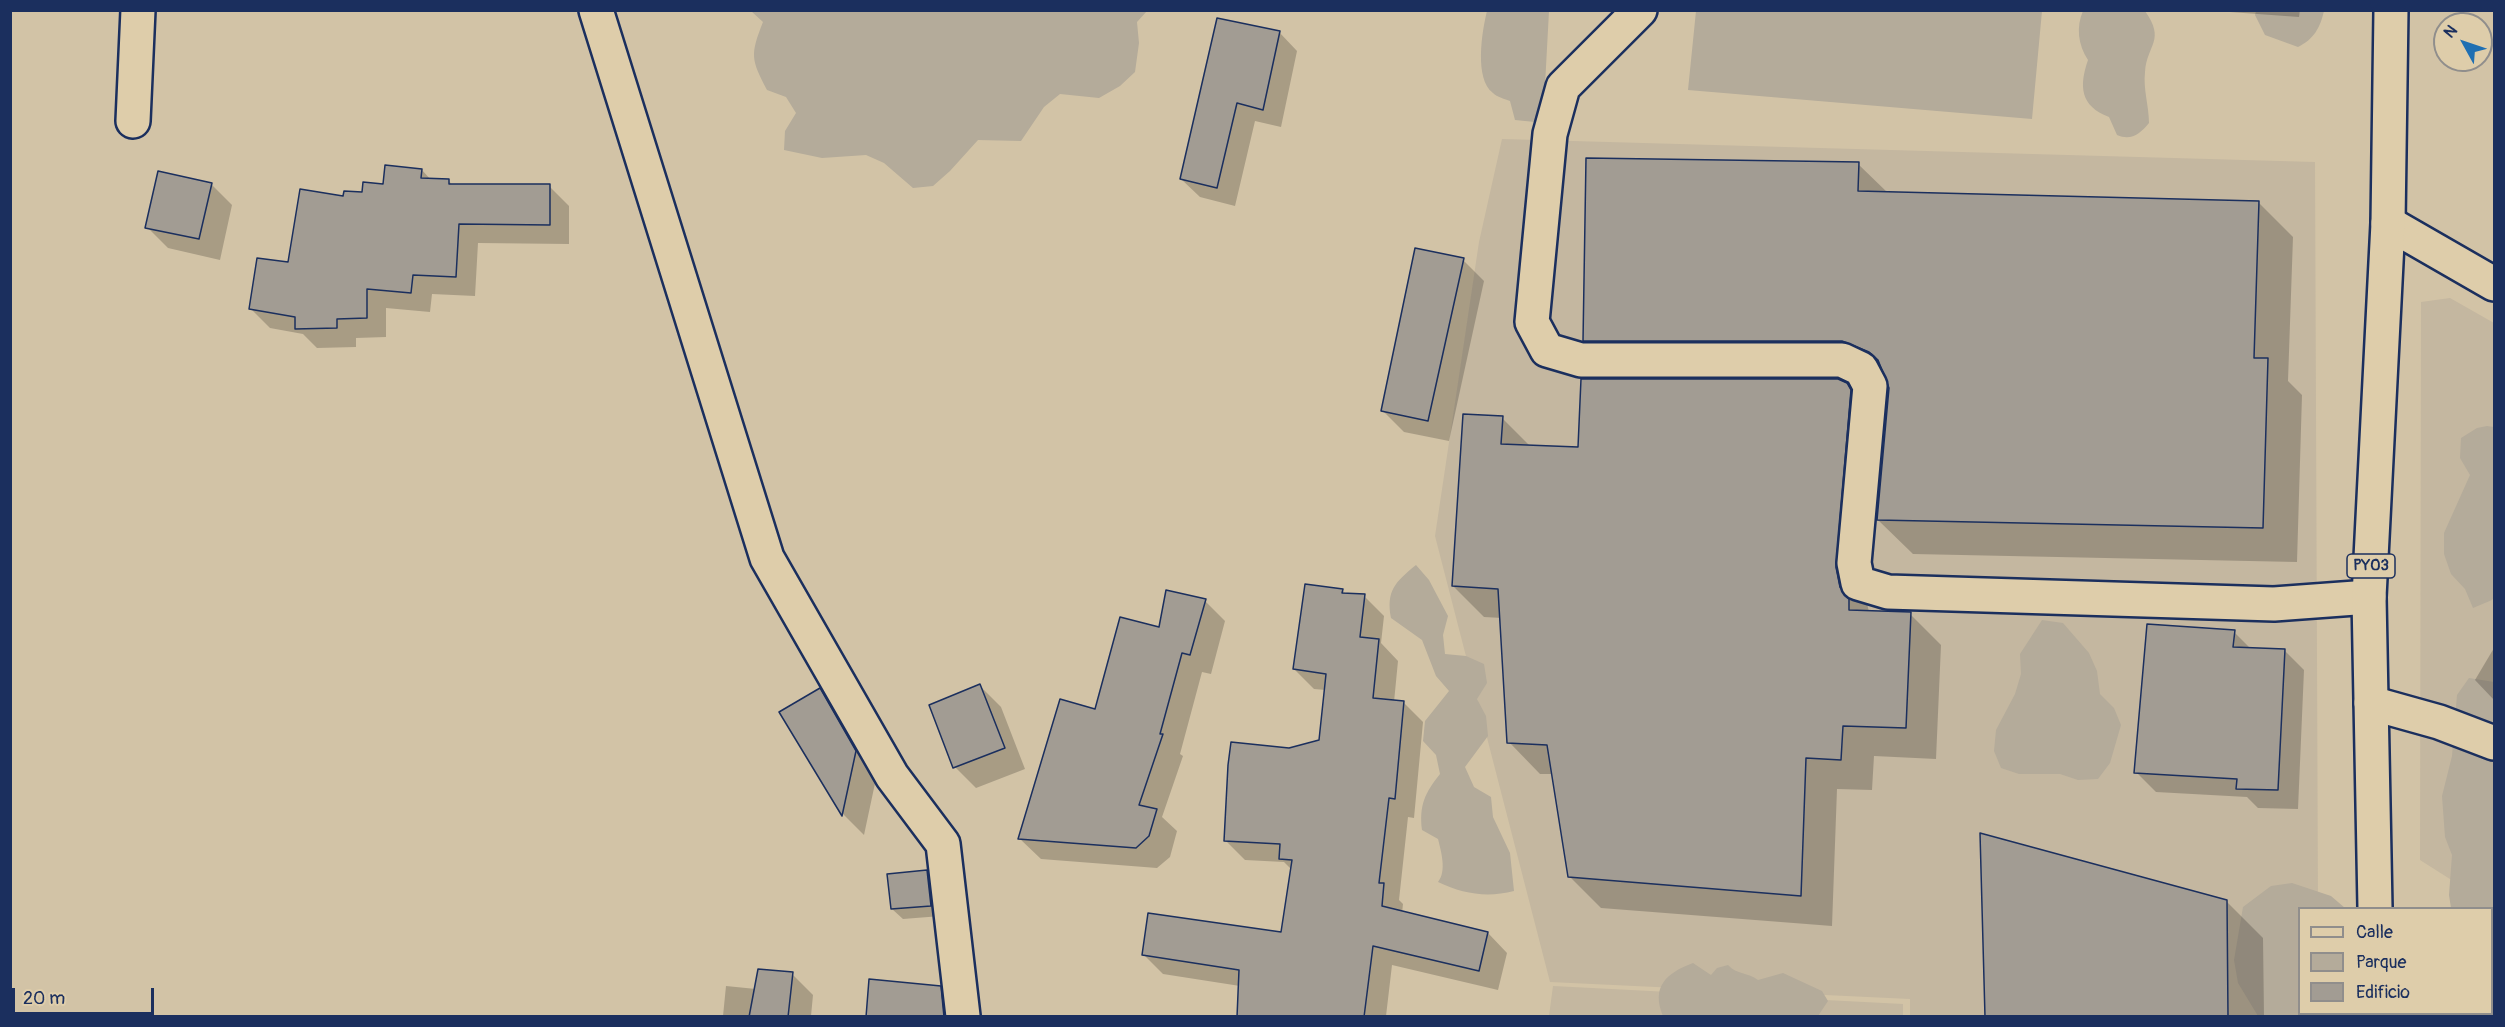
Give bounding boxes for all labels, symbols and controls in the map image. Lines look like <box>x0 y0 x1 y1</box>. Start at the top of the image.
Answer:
north arrow <box>2433 12 2493 72</box>
text: N <box>2440 21 2462 42</box>
road number: PY03 <box>2347 554 2395 578</box>
legend <box>2298 907 2493 1015</box>
text: Calle <box>2356 921 2393 944</box>
text: Parque <box>2356 951 2406 974</box>
scale bar <box>15 976 158 1014</box>
text: Edificio <box>2356 981 2410 1004</box>
text: 20 m <box>23 987 65 1010</box>

